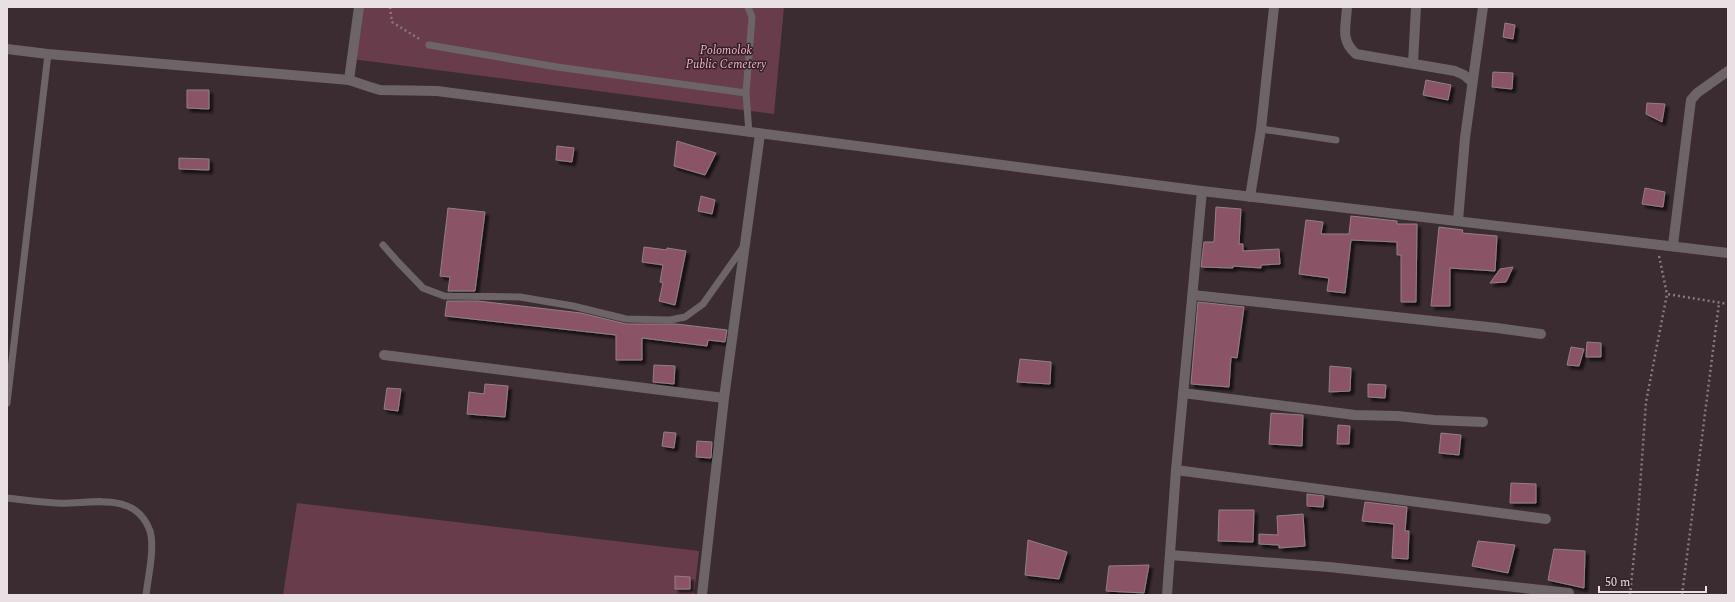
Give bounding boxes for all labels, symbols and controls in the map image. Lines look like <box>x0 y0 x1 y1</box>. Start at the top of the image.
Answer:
park label: Polomolok Public Cemetery <box>686 41 767 74</box>
scale bar <box>1599 568 1706 594</box>
text: 50 m <box>1605 573 1630 592</box>

